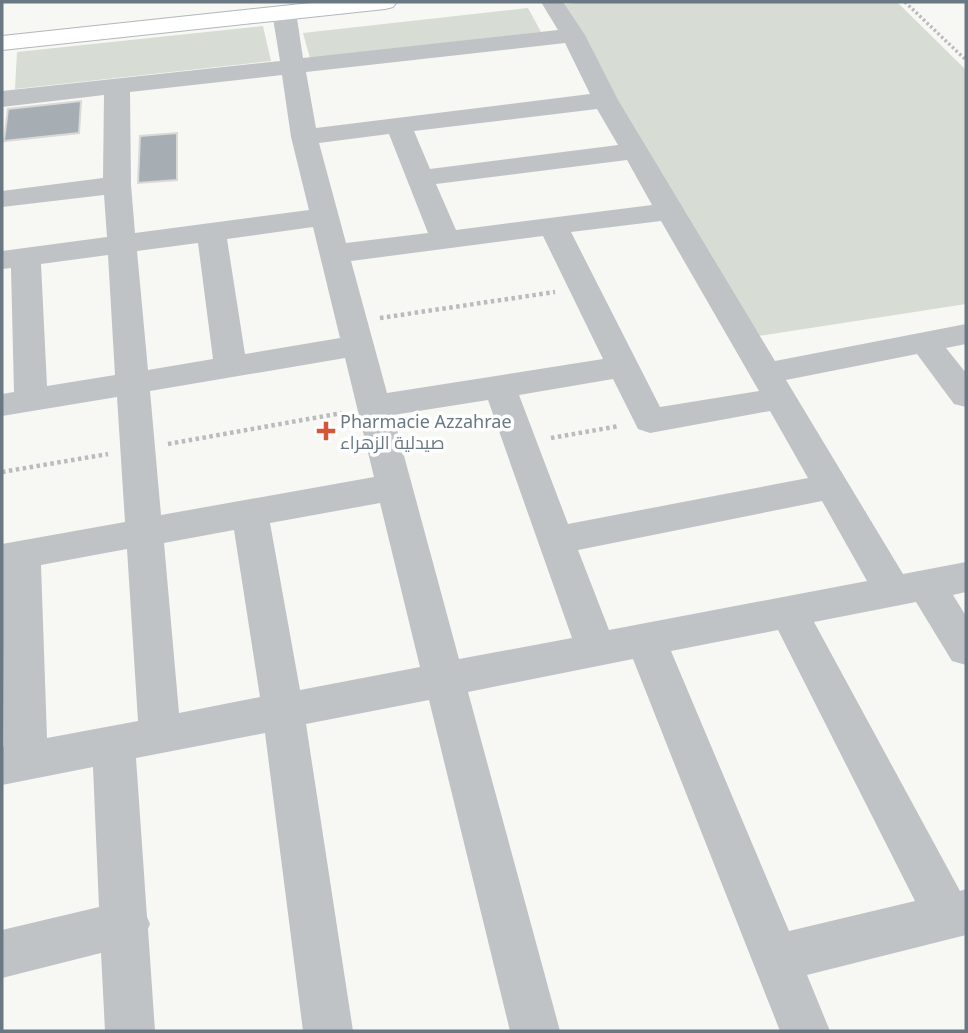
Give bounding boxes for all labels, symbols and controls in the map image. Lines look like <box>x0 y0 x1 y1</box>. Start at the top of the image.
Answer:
place label: Pharmacie Azzahrae صيدلية الزهراء <box>340 409 512 454</box>
marker: Pharmacie Azzahrae صيدلية الزهراء <box>318 423 334 439</box>

